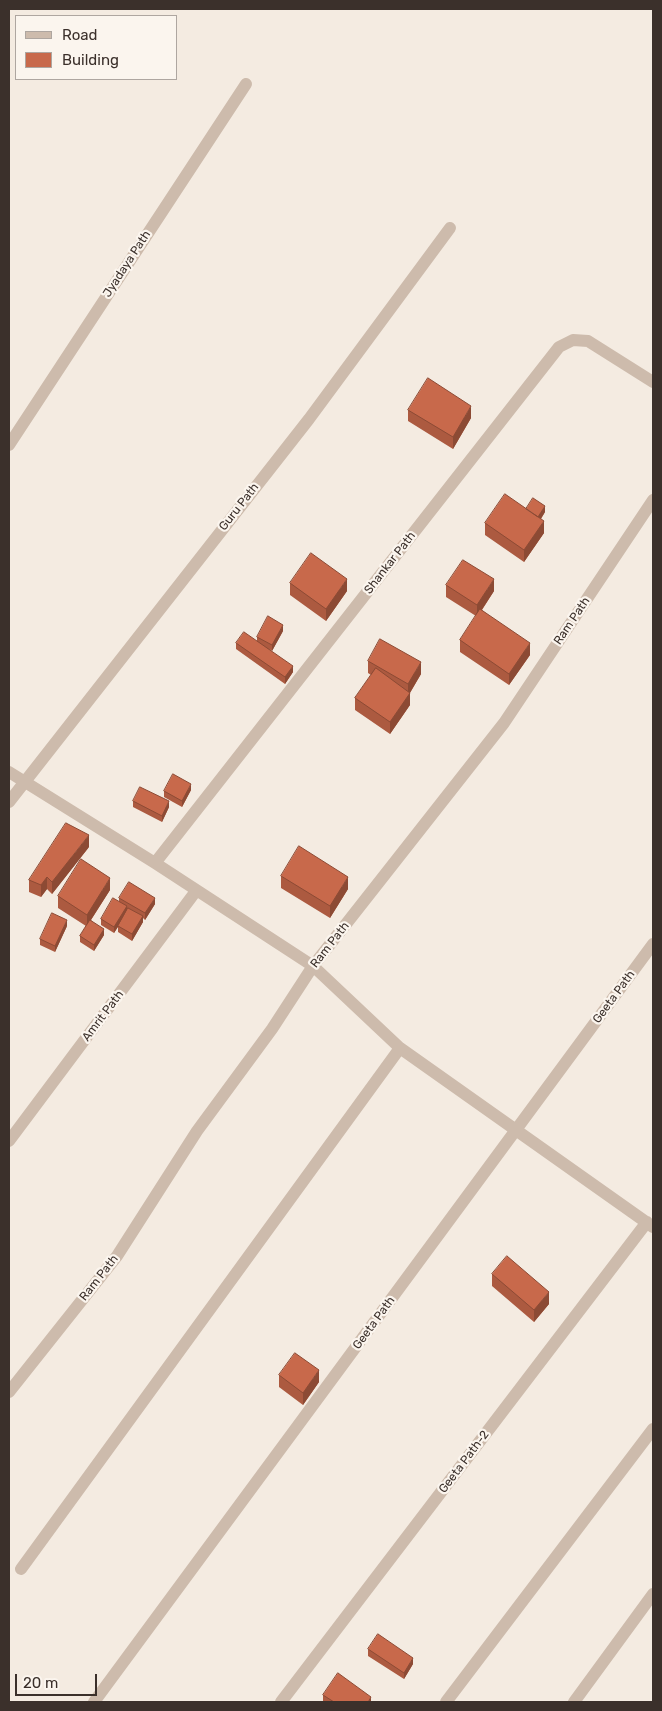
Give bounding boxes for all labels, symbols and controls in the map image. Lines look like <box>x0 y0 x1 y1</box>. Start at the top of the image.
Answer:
legend <box>15 15 178 80</box>
text: Road <box>62 26 98 44</box>
text: Building <box>62 51 119 69</box>
street label: Jyadaya Path <box>100 228 154 300</box>
street label: Guru Path <box>216 480 262 534</box>
street label: Shankar Path <box>361 529 419 597</box>
street label: Ram Path <box>551 594 593 648</box>
street label: Ram Path <box>308 919 352 971</box>
street label: Geeta Path <box>590 968 638 1026</box>
street label: Amrit Path <box>79 988 127 1044</box>
street label: Ram Path <box>77 1252 121 1304</box>
street label: Geeta Path <box>350 1294 398 1352</box>
street label: Geeta Path-2 <box>436 1428 492 1496</box>
scale bar <box>18 1664 100 1696</box>
text: 20 m <box>23 1674 58 1692</box>

